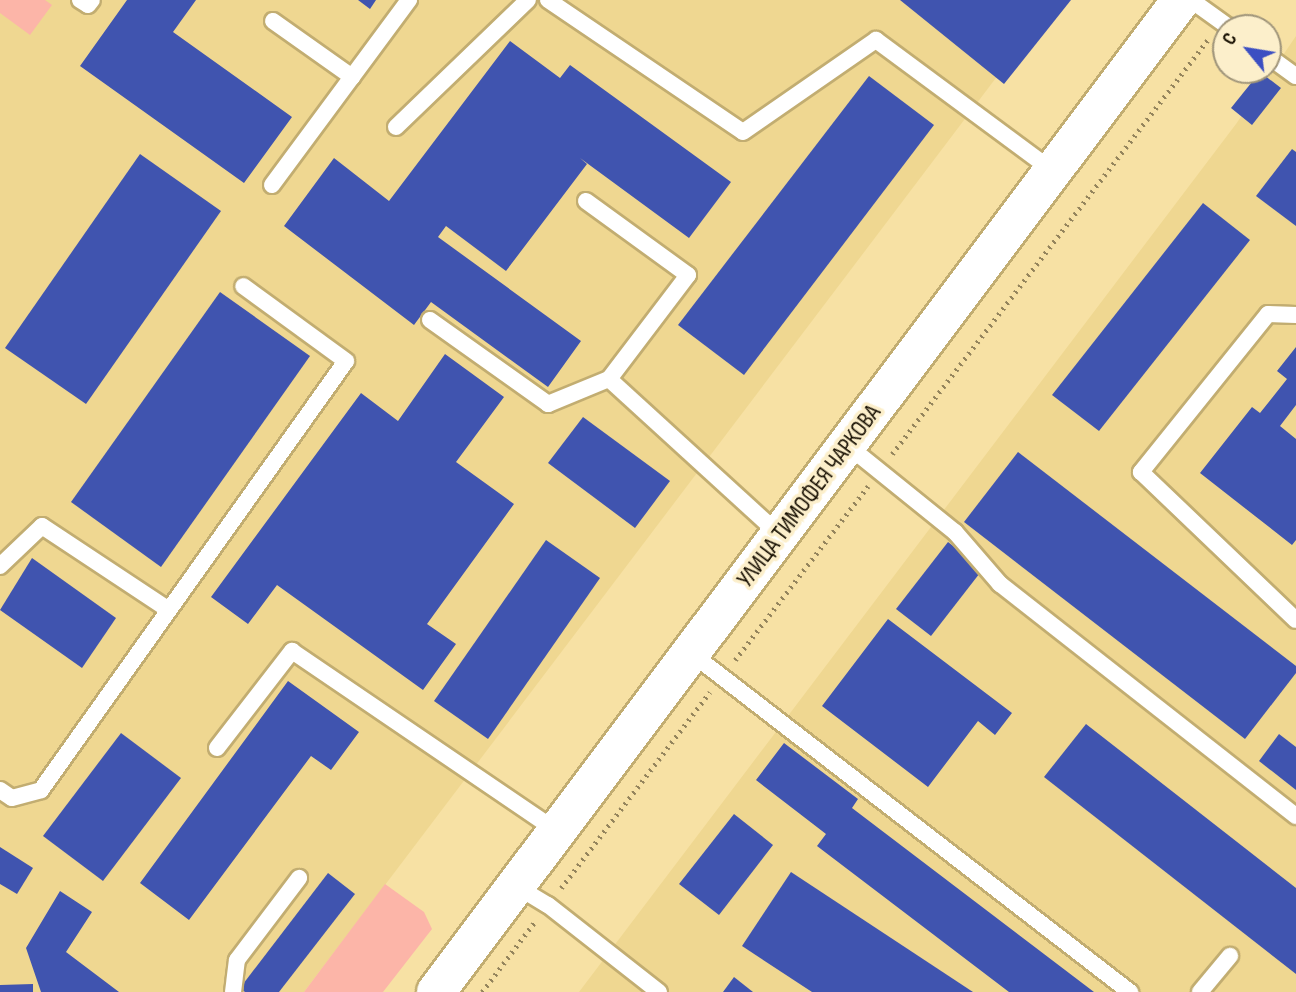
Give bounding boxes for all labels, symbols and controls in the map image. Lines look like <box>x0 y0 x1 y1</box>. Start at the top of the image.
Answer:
north arrow <box>1212 14 1282 84</box>
text: С <box>1218 29 1243 49</box>
street label: УЛИЦА ТИМОФЕЯ ЧАРКОВА <box>731 399 887 593</box>

